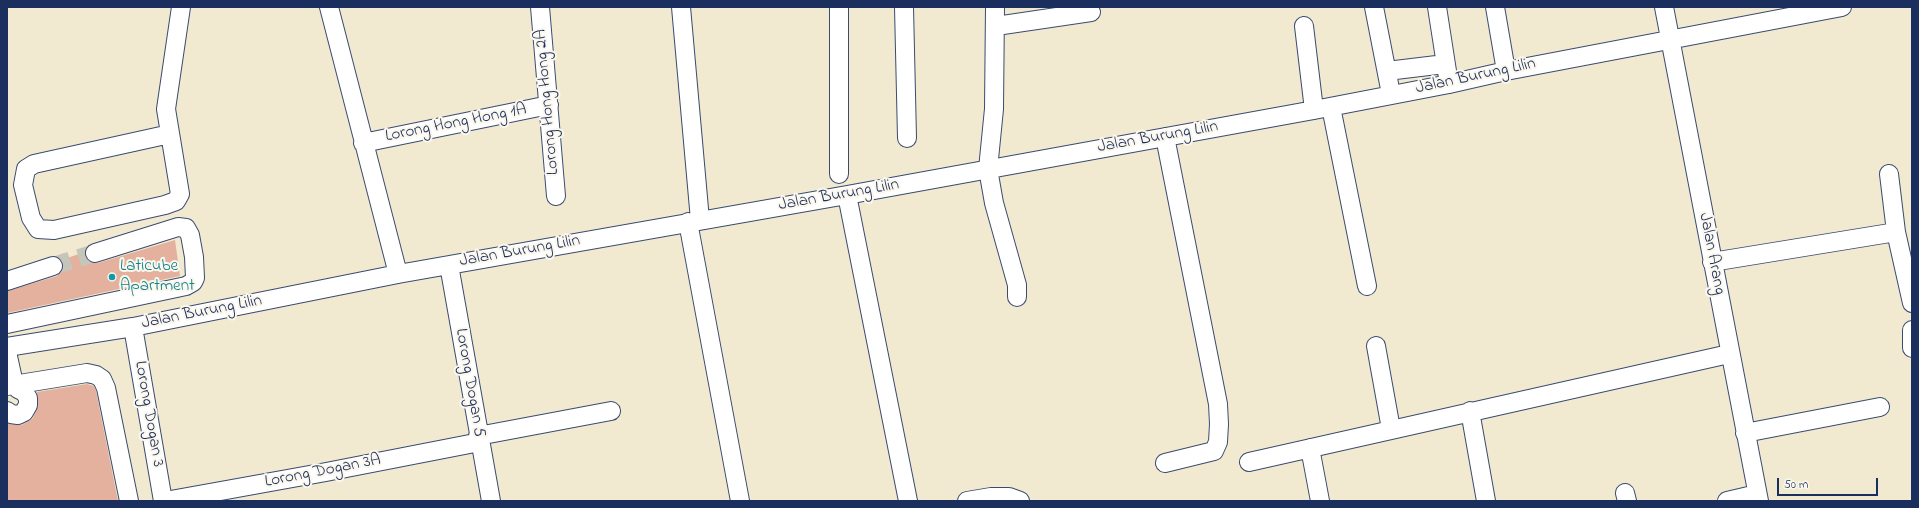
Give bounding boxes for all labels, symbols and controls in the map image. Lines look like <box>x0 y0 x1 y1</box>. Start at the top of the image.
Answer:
street label: Lorong Hong Hong 2A <box>531 28 565 176</box>
street label: Jalan Burung Lilin <box>1414 54 1538 100</box>
street label: Lorong Hong Hong 1A <box>384 100 528 148</box>
street label: Jalan Burung Lilin <box>1096 117 1220 159</box>
street label: Jalan Burung Lilin <box>777 175 901 217</box>
street label: Jalan Arang <box>1693 211 1729 297</box>
street label: Jalan Burung Lilin <box>458 231 582 273</box>
place label: Laticube Apartment <box>120 257 195 297</box>
marker: Laticube Apartment <box>107 272 117 282</box>
street label: Jalan Burung Lilin <box>140 291 264 335</box>
street label: Lorong Dogan 5 <box>449 327 489 439</box>
street label: Lorong Dogan 3 <box>129 359 167 469</box>
street label: Lorong Dogan 3A <box>263 451 383 493</box>
scale bar <box>1779 470 1880 496</box>
text: 50 m <box>1784 476 1808 494</box>

